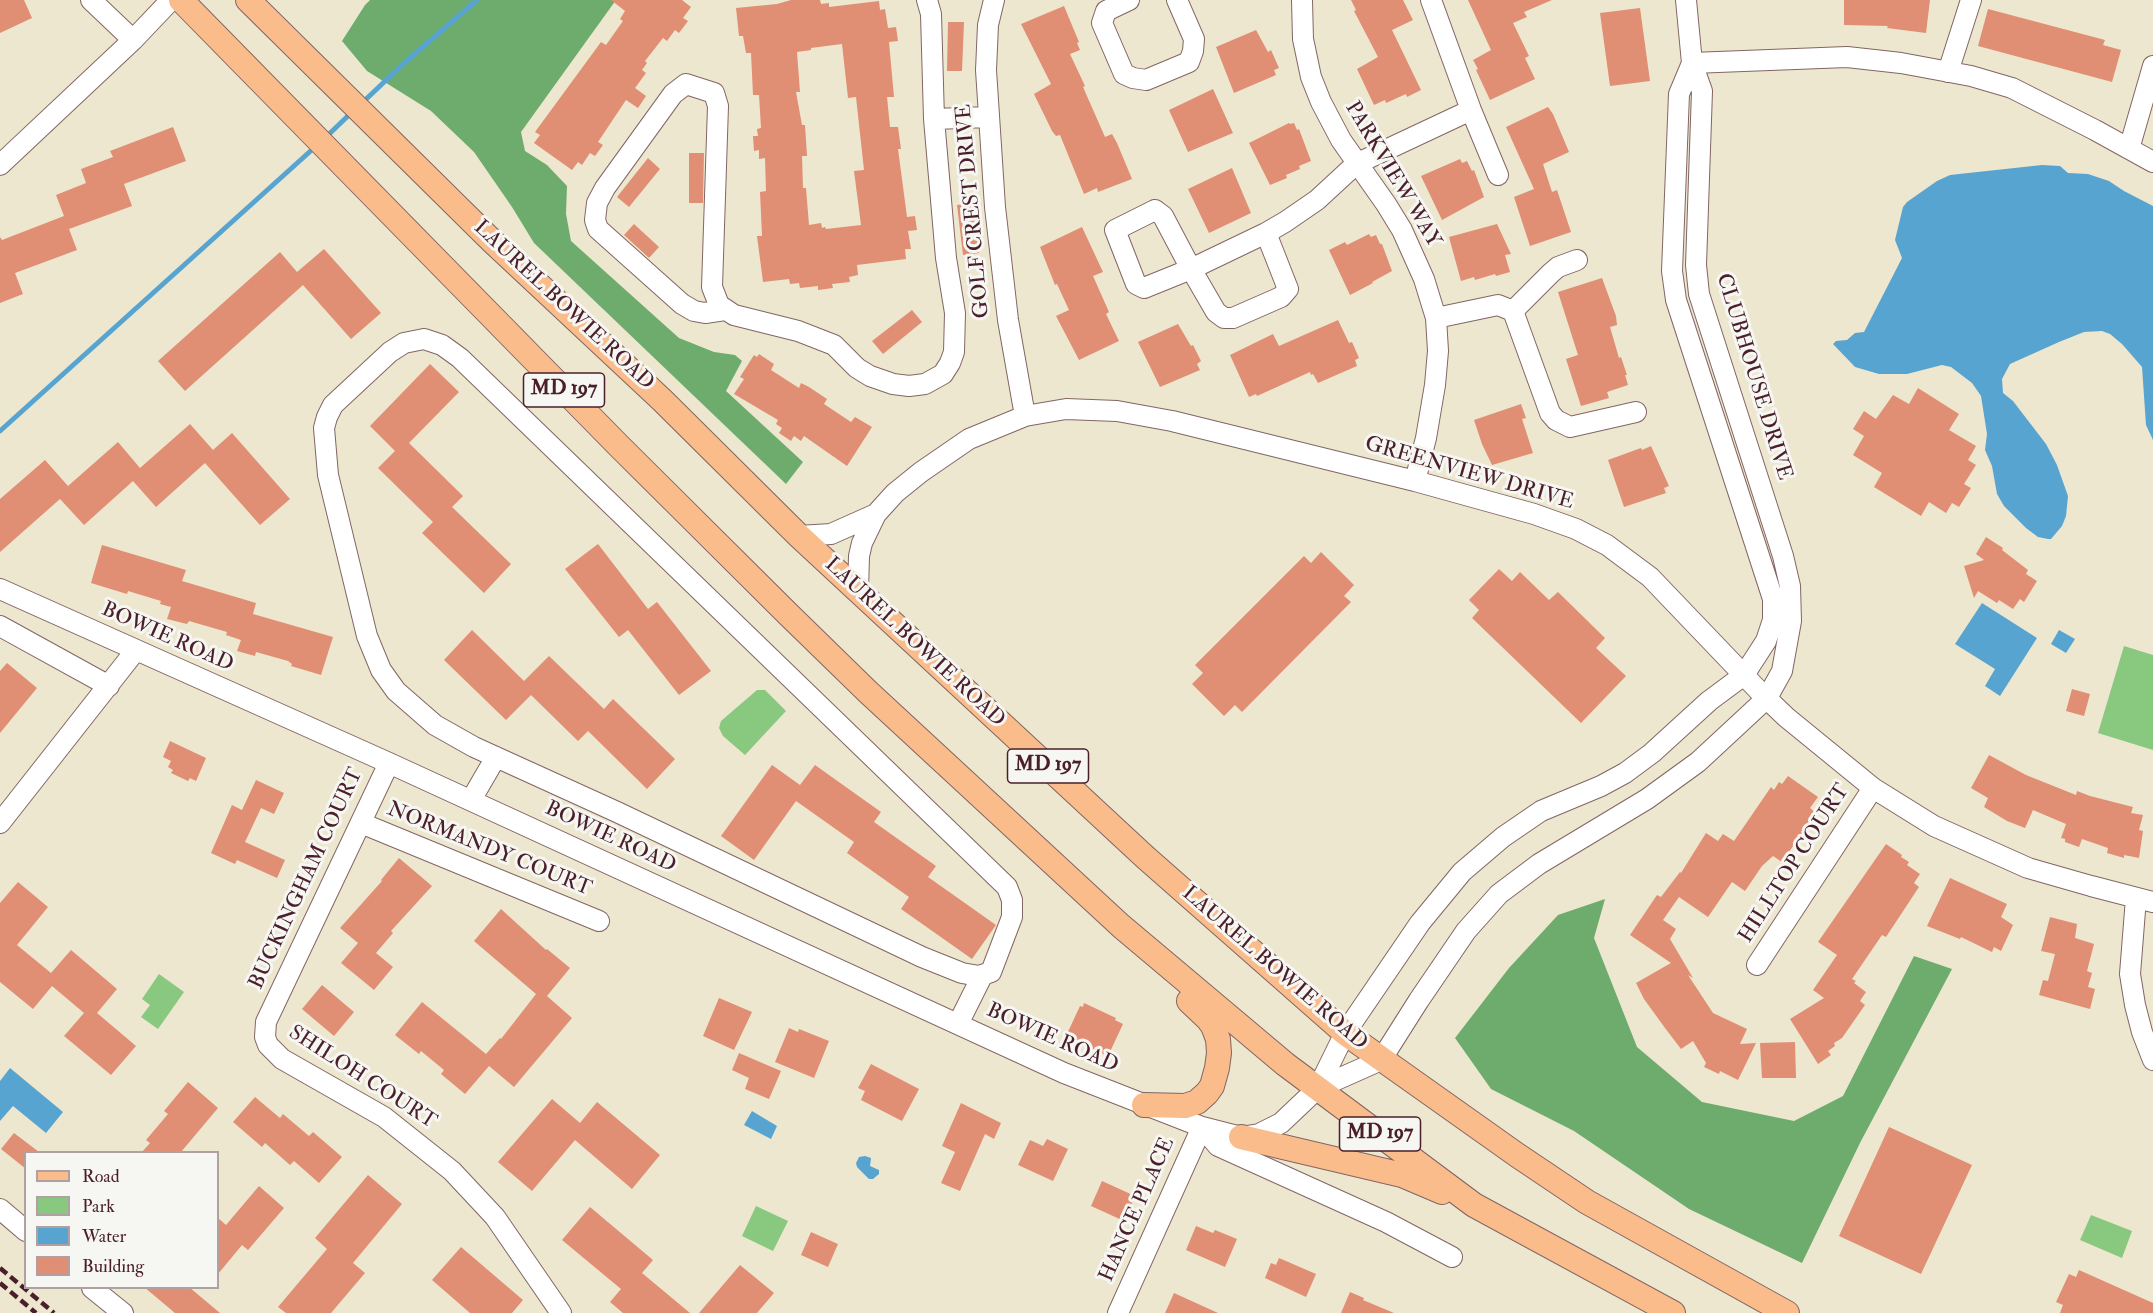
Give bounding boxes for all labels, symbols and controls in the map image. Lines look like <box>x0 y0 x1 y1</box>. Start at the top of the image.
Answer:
street label: PARKVIEW WAY <box>1339 97 1445 253</box>
street label: GOLF CREST DRIVE <box>952 103 996 319</box>
street label: LAUREL BOWIE ROAD <box>468 216 658 396</box>
street label: CLUBHOUSE DRIVE <box>1710 271 1796 483</box>
road number: MD 197 <box>524 373 604 407</box>
street label: GREENVIEW DRIVE <box>1362 432 1576 516</box>
street label: LAUREL BOWIE ROAD <box>819 553 1009 733</box>
street label: BOWIE ROAD <box>97 598 237 678</box>
road number: MD 197 <box>1008 749 1088 783</box>
street label: BUCKINGHAM COURT <box>245 764 369 994</box>
street label: HILLTOP COURT <box>1734 780 1856 948</box>
street label: NORMANDY COURT <box>383 797 595 903</box>
street label: BOWIE ROAD <box>541 797 679 879</box>
street label: LAUREL BOWIE ROAD <box>1176 882 1372 1056</box>
street label: BOWIE ROAD <box>982 999 1122 1079</box>
street label: SHILOH COURT <box>283 1021 441 1135</box>
road number: MD 197 <box>1340 1117 1420 1151</box>
street label: HANCE PLACE <box>1095 1134 1181 1286</box>
legend <box>24 1151 219 1289</box>
text: Road <box>82 1165 120 1188</box>
text: Park <box>82 1195 115 1218</box>
text: Water <box>82 1225 126 1248</box>
text: Building <box>82 1255 144 1278</box>

